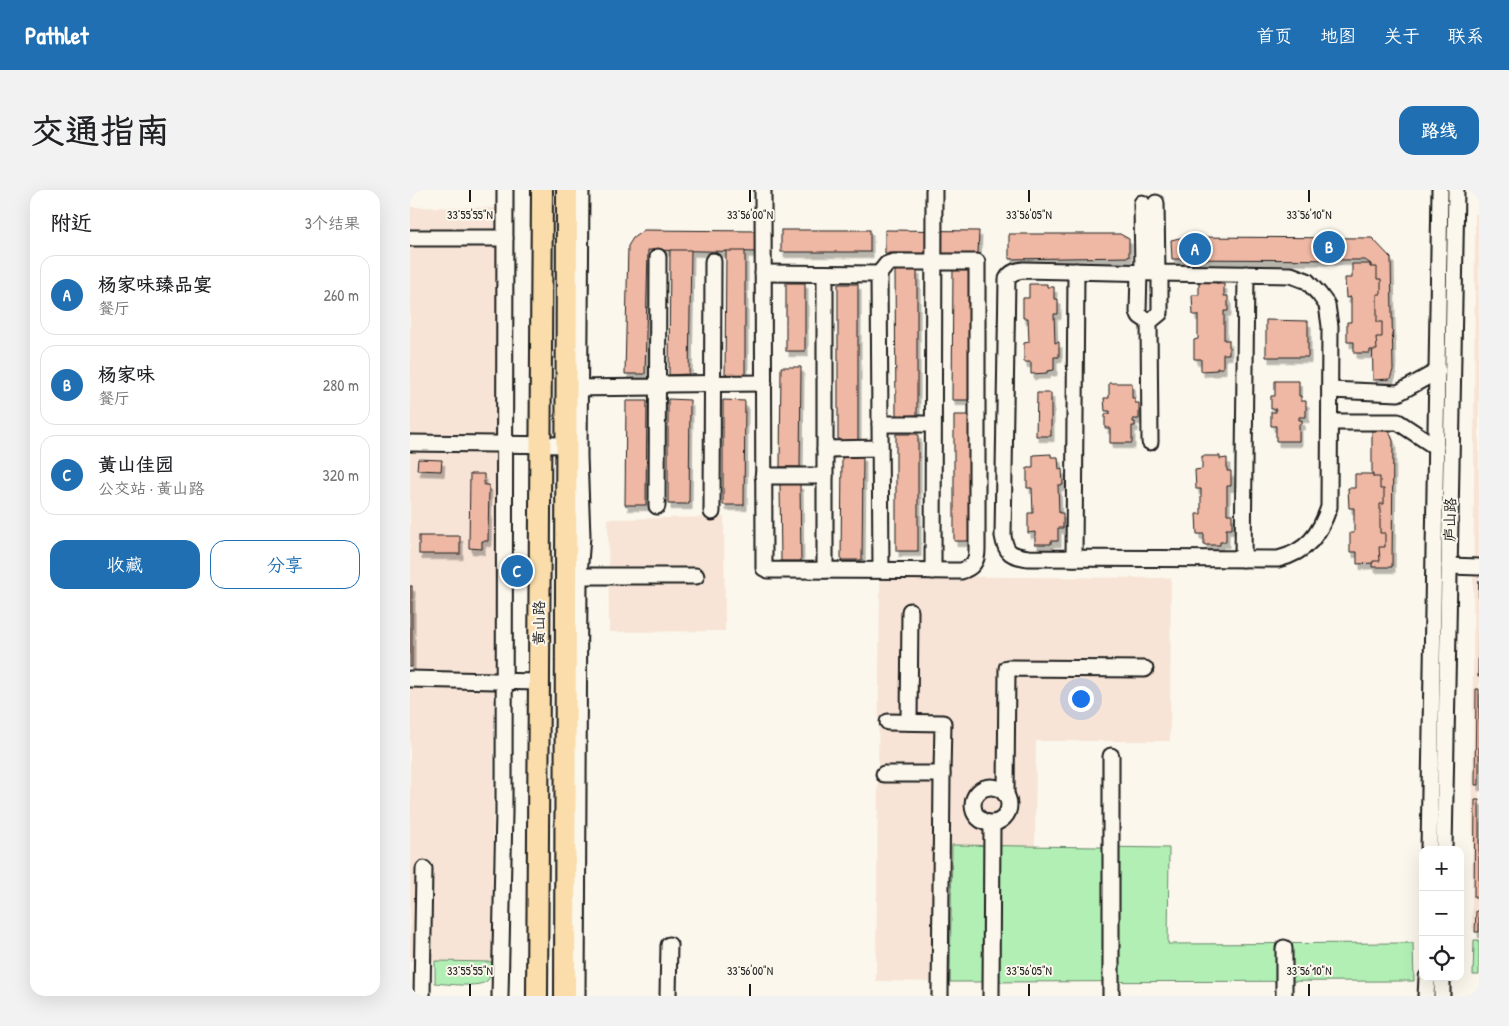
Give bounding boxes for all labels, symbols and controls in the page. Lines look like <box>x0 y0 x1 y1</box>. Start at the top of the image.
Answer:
text: Pathlet <box>25 19 88 51</box>
text: 首页 <box>1256 23 1292 48</box>
text: 地图 <box>1320 23 1356 48</box>
text: 关于 <box>1384 23 1420 48</box>
text: 联系 <box>1448 23 1484 48</box>
button: 路线 <box>1399 106 1479 155</box>
text: 交通指南 <box>30 107 170 154</box>
text: 33°55'55"N <box>447 206 493 223</box>
text: 33°56'00"N <box>727 206 773 223</box>
text: 33°56'05"N <box>1006 206 1052 223</box>
text: 33°56'10"N <box>1286 206 1332 223</box>
text: 附近 <box>50 208 92 237</box>
text: 3个结果 <box>305 212 360 234</box>
pin: B <box>1313 228 1345 266</box>
pin: A <box>1179 230 1211 268</box>
text: 杨家味臻品宴 <box>98 271 212 297</box>
text: A <box>63 284 71 306</box>
text: 260 m <box>323 284 359 306</box>
text: 餐厅 <box>98 297 130 319</box>
text: 杨家味 <box>98 361 155 387</box>
text: B <box>63 374 71 396</box>
text: 280 m <box>323 374 359 396</box>
text: 餐厅 <box>98 387 130 409</box>
text: 黄山佳园 <box>98 451 174 477</box>
text: C <box>63 464 71 486</box>
text: 320 m <box>323 464 359 486</box>
text: 公交站 · 黄山路 <box>98 477 205 499</box>
street label: 庐山路 <box>1439 497 1460 543</box>
button: 收藏 <box>50 540 200 589</box>
button: 分享 <box>210 540 360 589</box>
pin: C <box>501 552 533 590</box>
street label: 黄山路 <box>528 600 549 646</box>
your location <box>1068 686 1094 712</box>
map controls <box>1419 846 1464 981</box>
button: + <box>1419 846 1464 891</box>
button: − <box>1419 891 1464 936</box>
button: locate <box>1419 936 1464 981</box>
text: 33°55'55"N <box>447 962 493 979</box>
text: 33°56'00"N <box>727 962 773 979</box>
text: 33°56'05"N <box>1006 962 1052 979</box>
text: 33°56'10"N <box>1286 962 1332 979</box>

